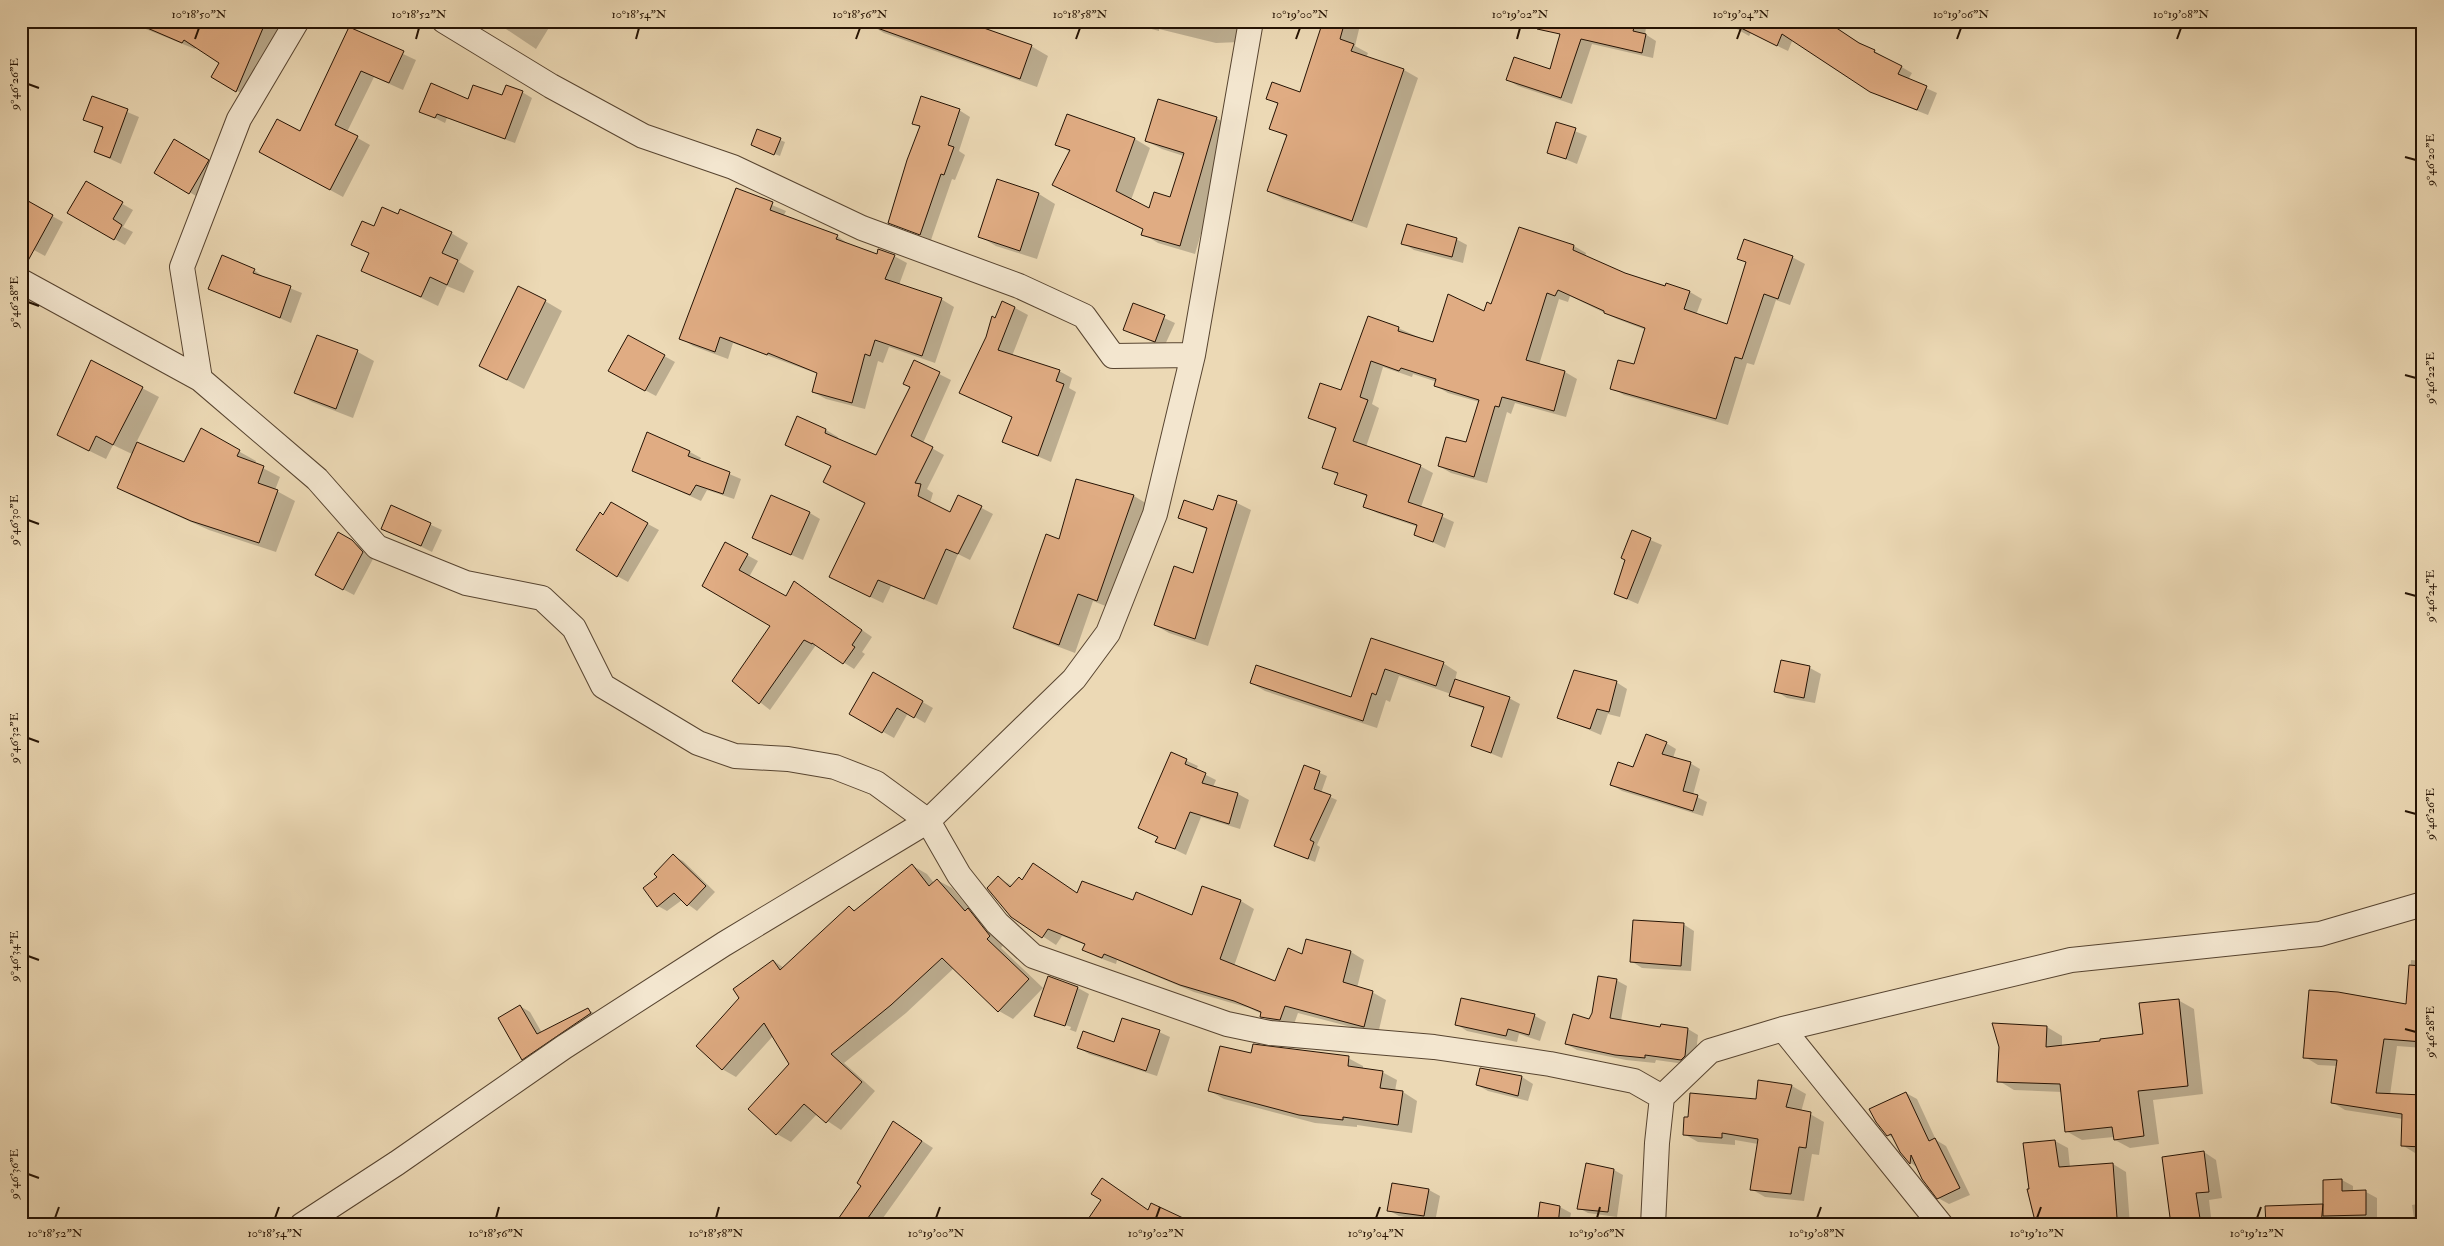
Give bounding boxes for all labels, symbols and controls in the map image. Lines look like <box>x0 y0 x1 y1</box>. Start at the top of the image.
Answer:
text: 10°18'50"N <box>172 7 227 22</box>
text: 10°18'52"N <box>392 7 447 22</box>
text: 10°18'54"N <box>611 7 667 22</box>
text: 10°18'56"N <box>833 7 888 22</box>
text: 10°18'58"N <box>1053 7 1107 22</box>
text: 10°19'00"N <box>1272 7 1328 22</box>
text: 10°19'02"N <box>1492 7 1548 22</box>
text: 10°19'04"N <box>1713 7 1770 22</box>
text: 10°19'06"N <box>1933 7 1989 22</box>
text: 10°19'08"N <box>2153 7 2209 22</box>
text: 9°46'26"E <box>7 58 22 111</box>
text: 9°46'20"E <box>2423 134 2438 187</box>
text: 9°46'28"E <box>7 276 22 329</box>
text: 9°46'22"E <box>2423 352 2438 405</box>
text: 9°46'30"E <box>7 494 22 546</box>
text: 9°46'24"E <box>2423 569 2438 623</box>
text: 9°46'32"E <box>7 712 22 764</box>
text: 9°46'26"E <box>2423 788 2438 841</box>
text: 9°46'34"E <box>7 930 22 982</box>
text: 9°46'28"E <box>2423 1006 2438 1059</box>
text: 9°46'36"E <box>7 1148 22 1200</box>
text: 10°18'52"N <box>28 1226 83 1241</box>
text: 10°18'54"N <box>247 1226 303 1241</box>
text: 10°18'56"N <box>469 1226 524 1241</box>
text: 10°18'58"N <box>689 1226 743 1241</box>
text: 10°19'00"N <box>908 1226 964 1241</box>
text: 10°19'02"N <box>1128 1226 1184 1241</box>
text: 10°19'04"N <box>1348 1226 1405 1241</box>
text: 10°19'06"N <box>1569 1226 1625 1241</box>
text: 10°19'08"N <box>1789 1226 1845 1241</box>
text: 10°19'10"N <box>2010 1226 2064 1241</box>
text: 10°19'12"N <box>2230 1226 2284 1241</box>

